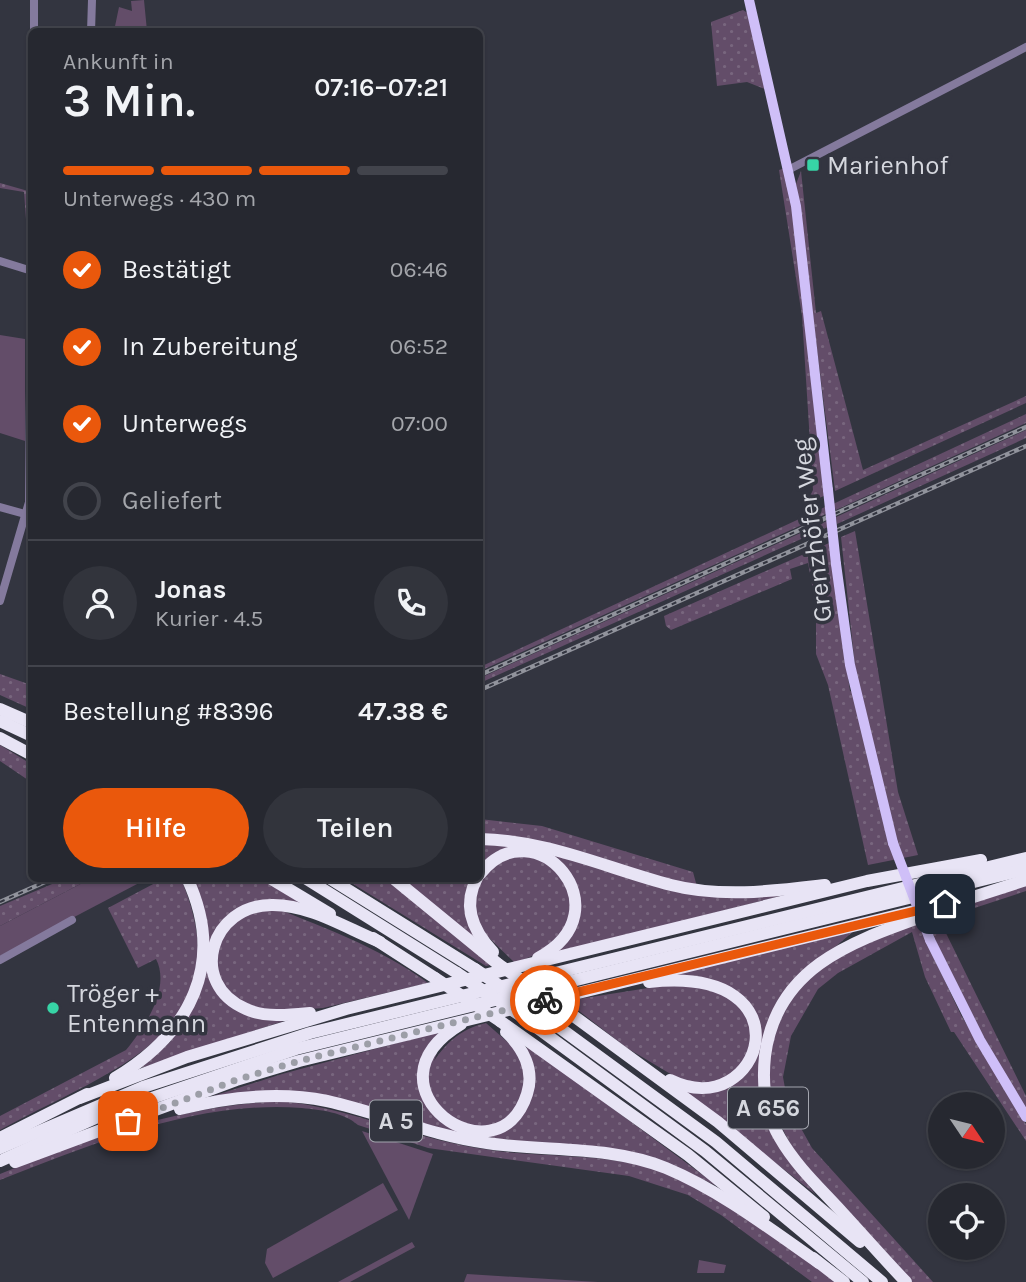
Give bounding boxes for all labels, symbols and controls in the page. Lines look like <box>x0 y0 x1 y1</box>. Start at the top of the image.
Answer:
text: Ankunft in <box>63 48 174 75</box>
text: 07:16–07:21 <box>314 72 448 103</box>
text: 3 Min. <box>63 74 195 128</box>
place label: Marienhof <box>827 150 949 181</box>
marker: Marienhof <box>805 157 821 173</box>
text: Unterwegs · 430 m <box>63 185 256 212</box>
icon: check <box>63 251 101 289</box>
text: Bestätigt <box>122 254 231 285</box>
text: 06:46 <box>390 256 448 283</box>
icon: check <box>63 328 101 366</box>
text: In Zubereitung <box>122 331 297 362</box>
text: 06:52 <box>390 333 448 360</box>
icon: check <box>63 405 101 443</box>
text: Unterwegs <box>122 408 248 439</box>
text: 07:00 <box>391 410 448 437</box>
street label: Grenzhöfer Weg <box>785 436 839 624</box>
text: Geliefert <box>122 485 222 516</box>
button: person <box>63 566 137 640</box>
button: phone <box>374 566 448 640</box>
text: Jonas <box>155 574 226 605</box>
text: Kurier · 4.5 <box>155 605 263 632</box>
text: Bestellung #8396 <box>63 696 274 727</box>
text: 47.38 € <box>358 696 448 727</box>
button: Hilfe <box>63 788 249 868</box>
button: Teilen <box>263 788 448 868</box>
pin <box>915 874 975 934</box>
icon: home <box>926 885 964 923</box>
courier <box>510 965 580 1035</box>
place label: Tröger + Entenmann <box>67 978 206 1039</box>
icon: bike <box>526 981 564 1019</box>
marker: Tröger + Entenmann <box>45 1000 61 1016</box>
road number: A 656 <box>728 1088 808 1128</box>
pin <box>98 1091 158 1151</box>
north arrow <box>928 1092 1004 1169</box>
map controls <box>928 1092 1005 1260</box>
road number: A 5 <box>370 1100 422 1142</box>
icon: bag <box>109 1102 147 1140</box>
button: locate <box>928 1183 1005 1260</box>

